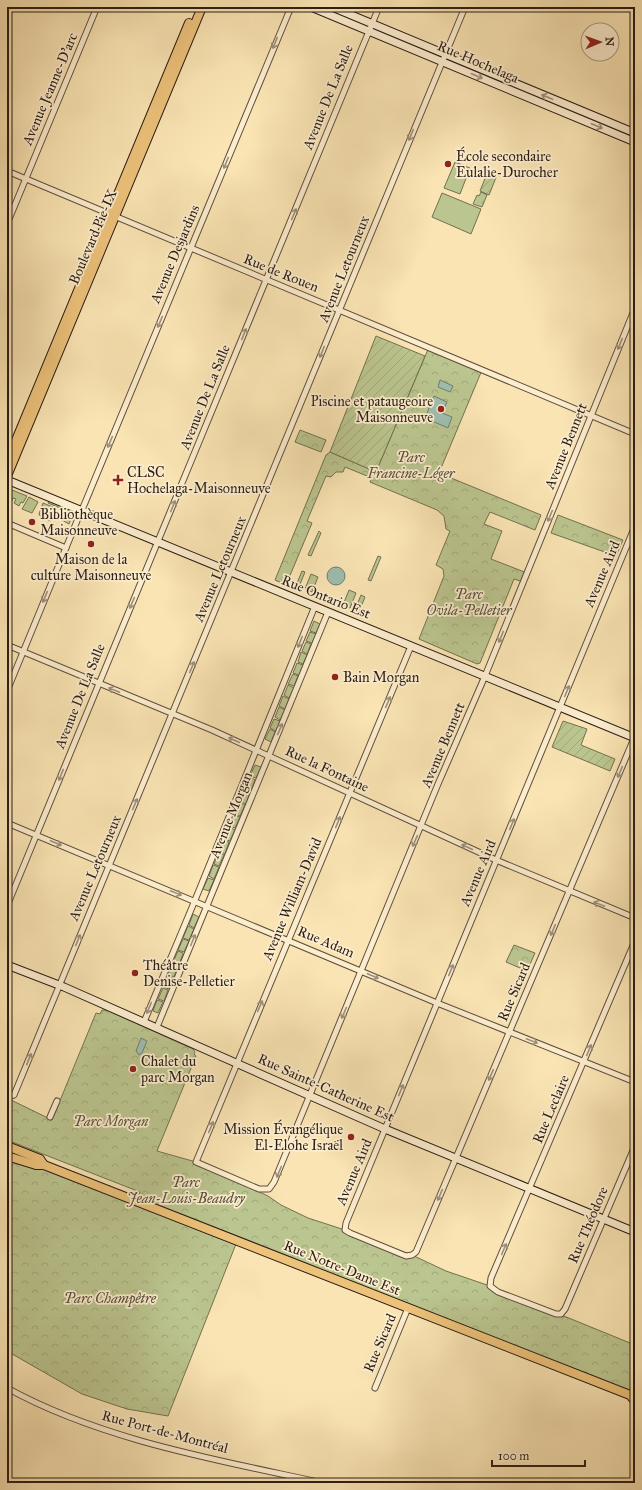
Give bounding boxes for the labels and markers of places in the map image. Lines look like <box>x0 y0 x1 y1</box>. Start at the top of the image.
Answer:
place label: École secondaire Eulalie-Durocher <box>456 146 559 181</box>
marker: École secondaire Eulalie-Durocher <box>443 159 453 169</box>
place label: Piscine et pataugeoire Maisonneuve <box>310 393 433 426</box>
marker: Piscine et pataugeoire Maisonneuve <box>436 404 446 414</box>
place label: CLSC Hochelaga-Maisonneuve <box>127 464 271 497</box>
marker: CLSC Hochelaga-Maisonneuve <box>112 474 124 486</box>
place label: Bibliothèque Maisonneuve <box>40 506 117 539</box>
marker: Bibliothèque Maisonneuve <box>27 517 37 527</box>
marker: Maison de la culture Maisonneuve <box>86 539 96 549</box>
place label: Maison de la culture Maisonneuve <box>31 551 152 584</box>
place label: Bain Morgan <box>343 669 420 686</box>
marker: Bain Morgan <box>330 672 340 682</box>
place label: Théâtre Denise-Pelletier <box>143 957 235 990</box>
marker: Théâtre Denise-Pelletier <box>130 968 140 978</box>
place label: Chalet du parc Morgan <box>140 1053 215 1086</box>
marker: Chalet du parc Morgan <box>128 1064 138 1074</box>
place label: Mission Évangélique El-Elohe Israël <box>223 1119 343 1154</box>
marker: Mission Évangélique El-Elohe Israël <box>346 1132 356 1142</box>

